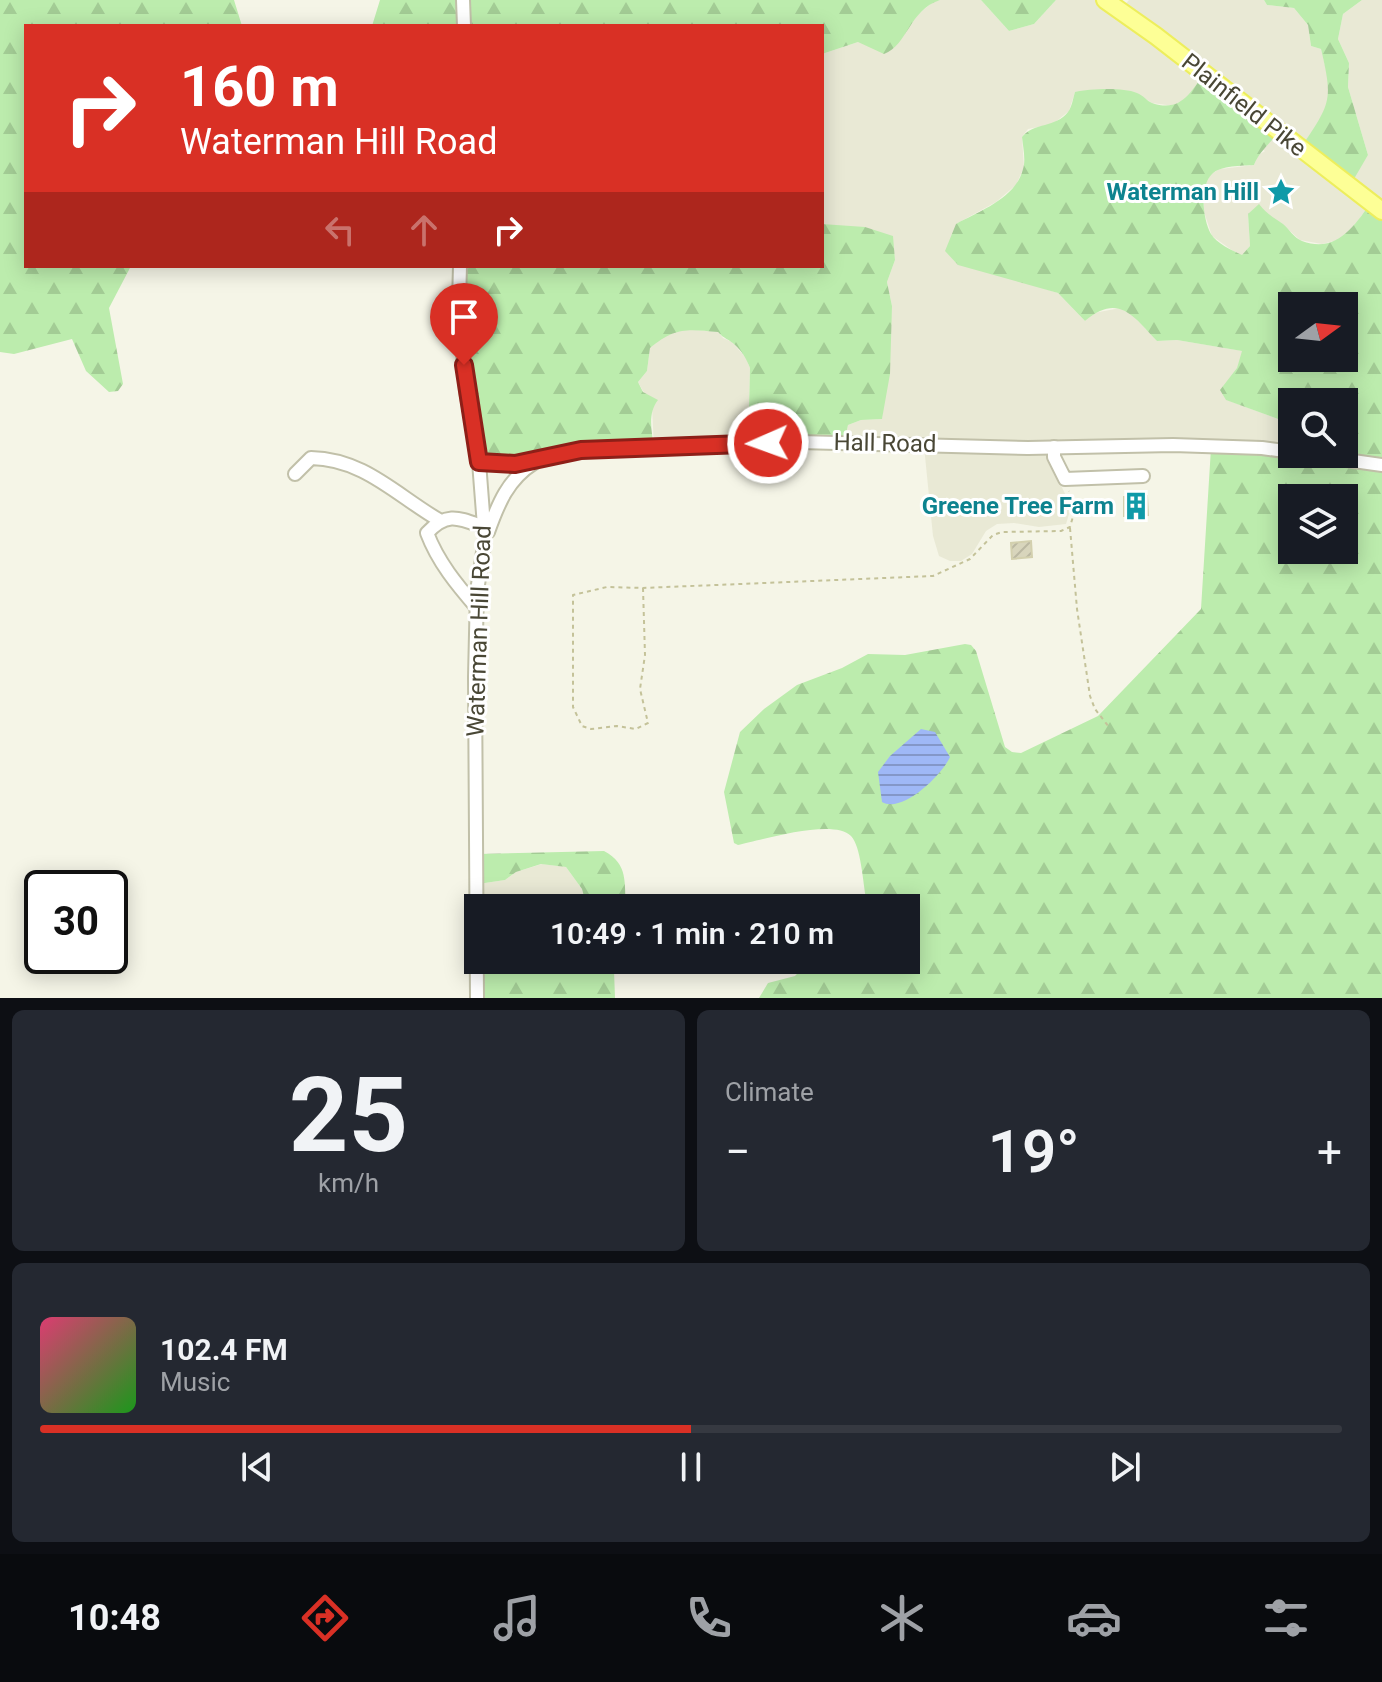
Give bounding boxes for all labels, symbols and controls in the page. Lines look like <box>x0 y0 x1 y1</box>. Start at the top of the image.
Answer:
street label: Plainfield Pike <box>1176 48 1312 162</box>
text: 160 m <box>180 54 339 120</box>
icon: right <box>48 56 152 160</box>
text: Waterman Hill Road <box>180 121 497 163</box>
place icon: Waterman Hill <box>1266 177 1296 207</box>
place label: Waterman Hill <box>1107 178 1259 206</box>
icon: left <box>318 208 362 252</box>
icon: ahead <box>402 208 446 252</box>
icon: right <box>486 208 530 252</box>
pin <box>430 283 498 365</box>
north arrow <box>1278 292 1358 372</box>
map controls <box>1278 292 1358 564</box>
icon: arrive <box>442 295 486 339</box>
button: search <box>1278 388 1358 468</box>
position arrow <box>726 401 810 485</box>
street label: Hall Road <box>833 428 937 458</box>
button: layers <box>1278 484 1358 564</box>
building icon: Greene Tree Farm <box>1121 491 1151 521</box>
place label: Greene Tree Farm <box>922 492 1114 520</box>
street label: Waterman Hill Road <box>461 525 497 737</box>
speed limit sign: 30 <box>24 870 128 974</box>
text: 10:49 · 1 min · 210 m <box>550 916 834 951</box>
text: 25 <box>289 1055 408 1176</box>
text: Climate <box>725 1077 814 1107</box>
text: 19° <box>988 1116 1079 1187</box>
text: − <box>725 1126 750 1178</box>
text: + <box>1317 1126 1342 1178</box>
text: km/h <box>318 1168 379 1198</box>
text: 102.4 FM <box>160 1332 288 1367</box>
text: Music <box>160 1367 230 1397</box>
icon: previous <box>235 1445 279 1489</box>
icon: pause <box>669 1445 713 1489</box>
icon: next <box>1103 1445 1147 1489</box>
icon: directions <box>297 1590 353 1646</box>
icon: music <box>489 1590 545 1646</box>
icon: phone <box>681 1590 737 1646</box>
icon: climate <box>874 1590 930 1646</box>
icon: car <box>1066 1590 1122 1646</box>
icon: filters <box>1258 1590 1314 1646</box>
text: 10:48 <box>68 1597 161 1639</box>

